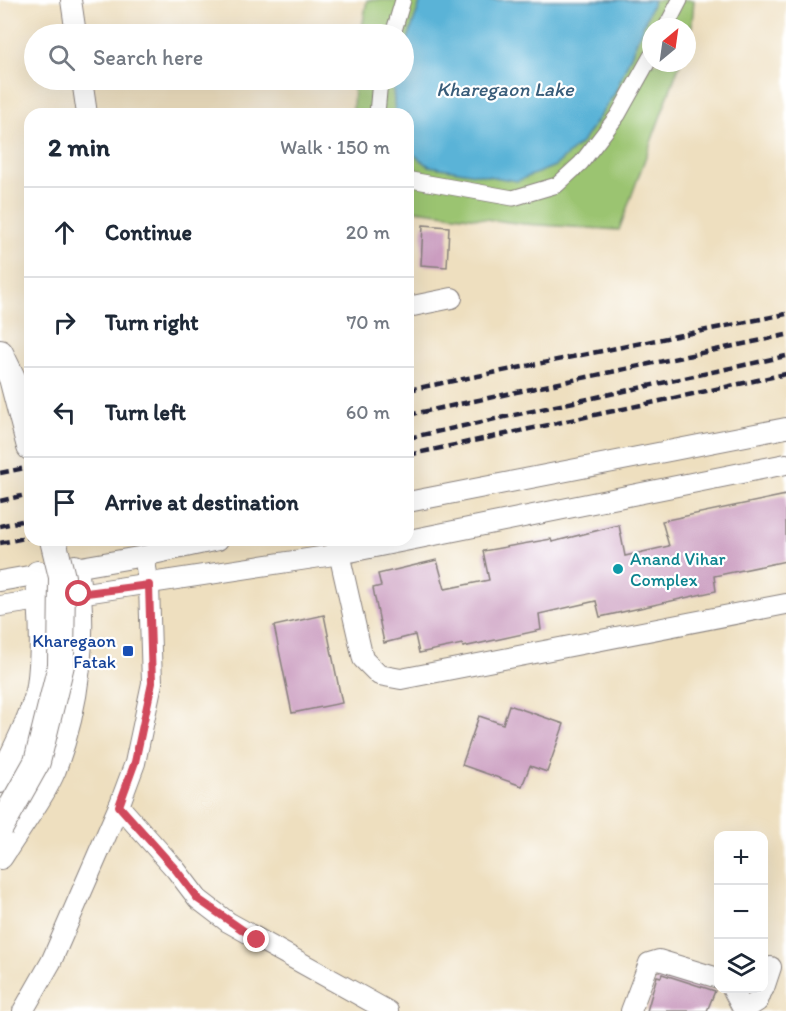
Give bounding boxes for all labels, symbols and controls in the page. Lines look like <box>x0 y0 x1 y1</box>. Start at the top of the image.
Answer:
north arrow <box>642 18 696 72</box>
search box <box>24 24 414 90</box>
icon: search <box>45 41 78 74</box>
text: Search here <box>93 44 203 71</box>
water label: Kharegaon Lake <box>436 77 575 101</box>
text: 2 min <box>48 131 110 163</box>
text: Walk · 150 m <box>280 135 390 159</box>
icon: ahead <box>48 216 81 249</box>
text: Continue <box>105 219 192 246</box>
text: 20 m <box>346 220 390 244</box>
icon: right <box>48 306 81 339</box>
text: Turn right <box>105 309 199 336</box>
text: 70 m <box>346 310 390 334</box>
icon: left <box>48 396 81 429</box>
text: Turn left <box>105 399 186 426</box>
text: 60 m <box>346 400 390 424</box>
icon: arrive <box>48 486 81 519</box>
text: Arrive at destination <box>105 489 299 516</box>
place label: Anand Vihar Complex <box>630 548 726 591</box>
marker: Anand Vihar Complex <box>611 562 625 576</box>
route start <box>65 580 91 606</box>
place label: Kharegaon Fatak <box>32 630 116 673</box>
marker: Kharegaon Fatak <box>121 644 135 658</box>
map controls <box>714 831 768 993</box>
button: + <box>714 831 768 885</box>
button: − <box>714 885 768 939</box>
route end <box>243 926 269 952</box>
button: layers <box>714 939 768 993</box>

